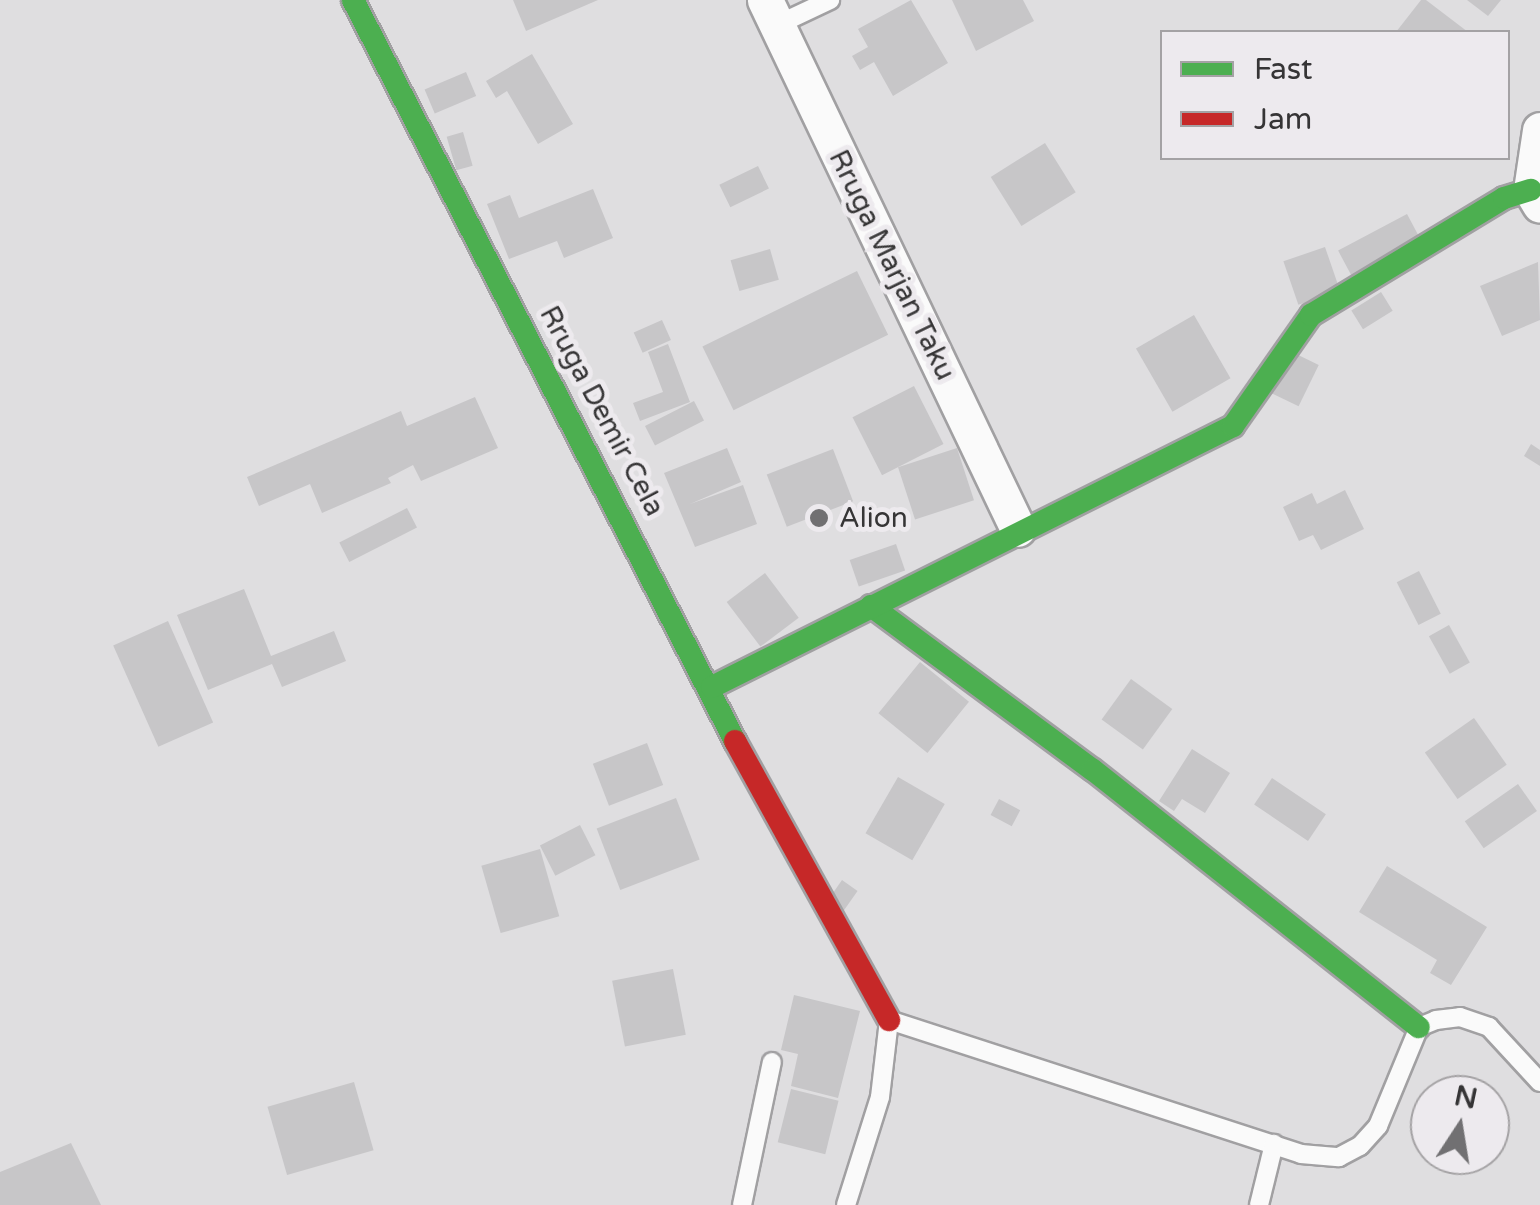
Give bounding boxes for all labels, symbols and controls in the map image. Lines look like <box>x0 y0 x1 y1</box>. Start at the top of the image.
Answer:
legend <box>1160 30 1510 160</box>
text: Fast <box>1254 51 1313 88</box>
text: Jam <box>1254 101 1312 138</box>
street label: Rruga Marjan Taku <box>822 144 962 386</box>
street label: Rruga Demir Cela <box>532 300 672 522</box>
place label: Alion <box>839 501 908 535</box>
marker: Alion <box>808 507 830 529</box>
north arrow <box>1410 1075 1510 1175</box>
text: N <box>1451 1079 1480 1117</box>

